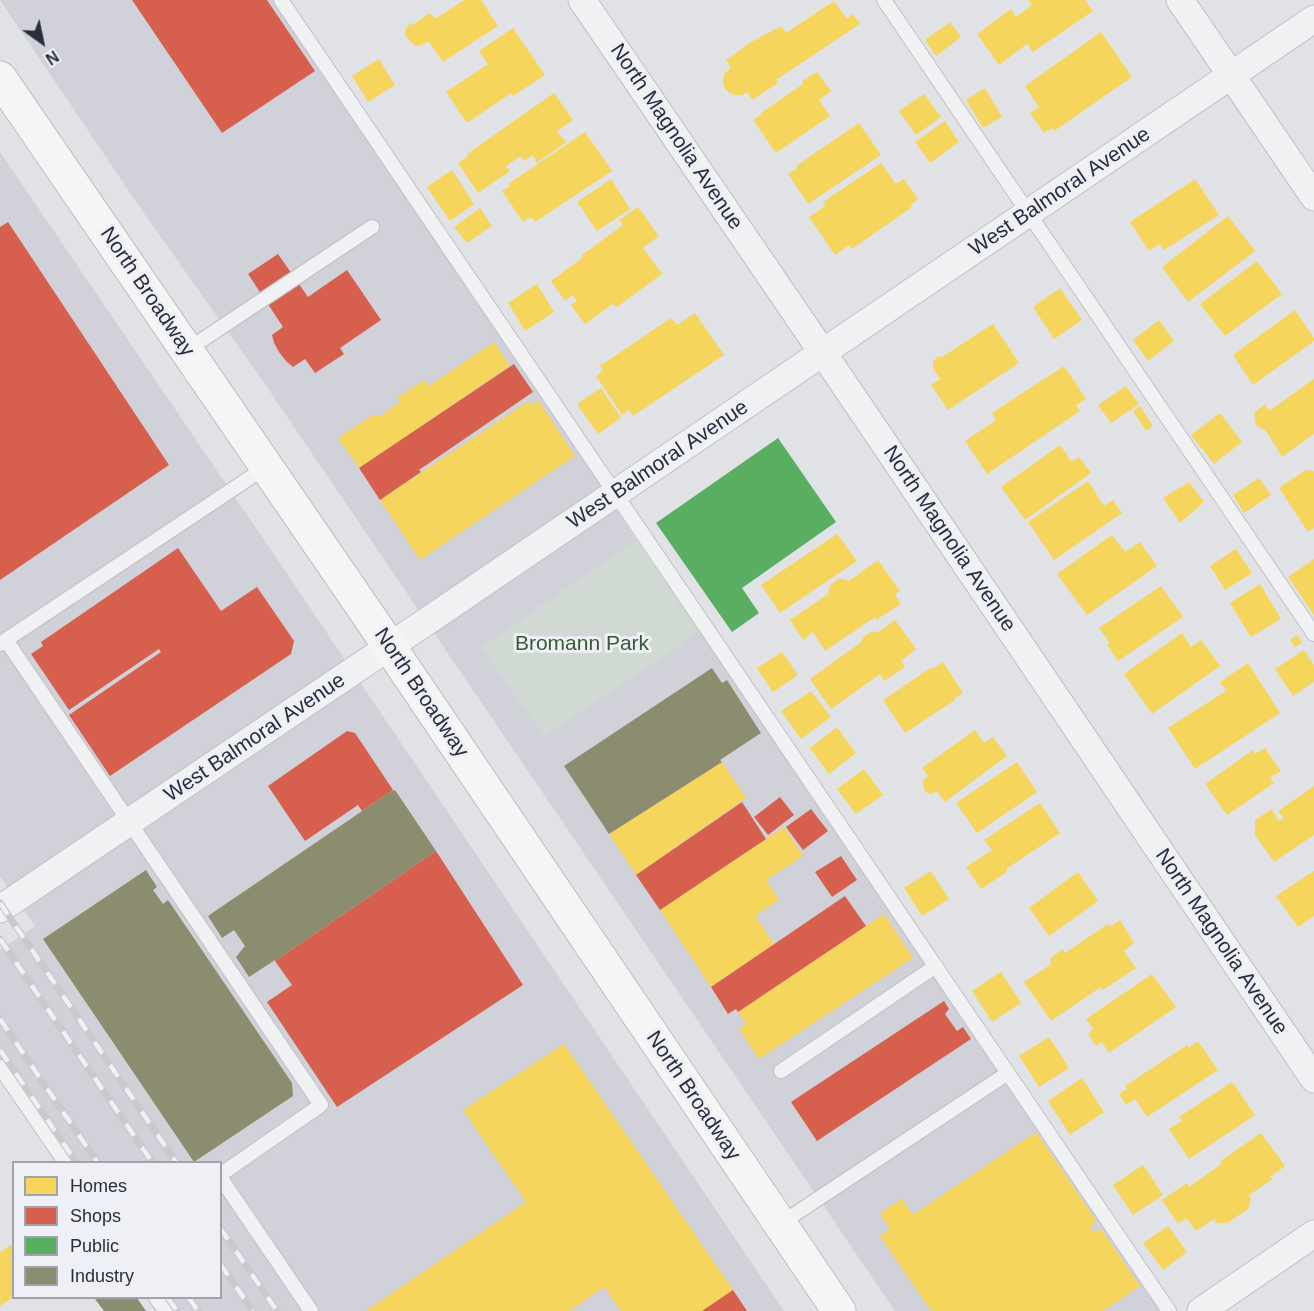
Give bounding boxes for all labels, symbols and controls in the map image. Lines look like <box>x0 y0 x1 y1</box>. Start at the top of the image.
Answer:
north arrow <box>12 12 72 72</box>
street label: North Magnolia Avenue <box>604 39 748 235</box>
text: N <box>43 47 62 68</box>
street label: West Balmoral Avenue <box>965 122 1155 262</box>
street label: North Broadway <box>94 223 200 361</box>
street label: West Balmoral Avenue <box>563 395 753 535</box>
street label: North Magnolia Avenue <box>877 441 1021 637</box>
street label: North Broadway <box>368 624 474 762</box>
park label: Bromann Park <box>515 631 649 657</box>
street label: West Balmoral Avenue <box>160 668 350 808</box>
street label: North Magnolia Avenue <box>1149 844 1293 1040</box>
street label: North Broadway <box>640 1027 746 1165</box>
legend <box>12 1161 222 1299</box>
text: Homes <box>70 1176 127 1196</box>
text: Shops <box>70 1206 121 1226</box>
text: Public <box>70 1236 119 1256</box>
text: Industry <box>70 1266 134 1286</box>

